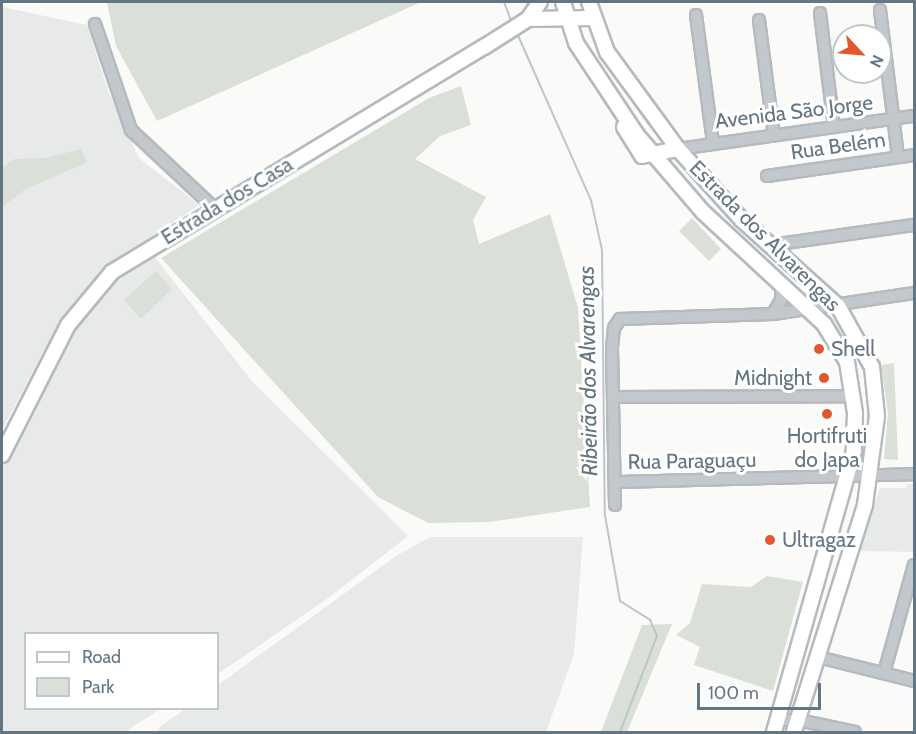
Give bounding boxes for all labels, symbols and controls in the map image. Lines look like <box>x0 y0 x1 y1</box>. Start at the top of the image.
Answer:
north arrow <box>832 24 892 84</box>
text: N <box>866 52 888 70</box>
street label: Avenida São Jorge <box>714 90 874 134</box>
street label: Rua Belém <box>789 127 887 165</box>
street label: Estrada dos Casa <box>157 152 297 250</box>
street label: Estrada dos Alvarengas <box>684 155 846 317</box>
water label: Ribeirão dos Alvarengas <box>573 266 603 476</box>
place label: Shell <box>831 336 875 362</box>
marker: Shell <box>812 342 826 356</box>
place label: Midnight <box>734 365 812 391</box>
marker: Midnight <box>817 371 831 385</box>
marker: Hortifruti do Japa <box>820 407 834 421</box>
place label: Hortifruti do Japa <box>787 423 867 473</box>
street label: Rua Paraguaçu <box>627 447 757 475</box>
place label: Ultragaz <box>782 527 856 553</box>
marker: Ultragaz <box>763 533 777 547</box>
legend <box>24 632 219 710</box>
text: Road <box>82 646 121 668</box>
scale bar <box>700 671 824 709</box>
text: Park <box>82 676 114 698</box>
text: 100 m <box>708 682 759 704</box>

